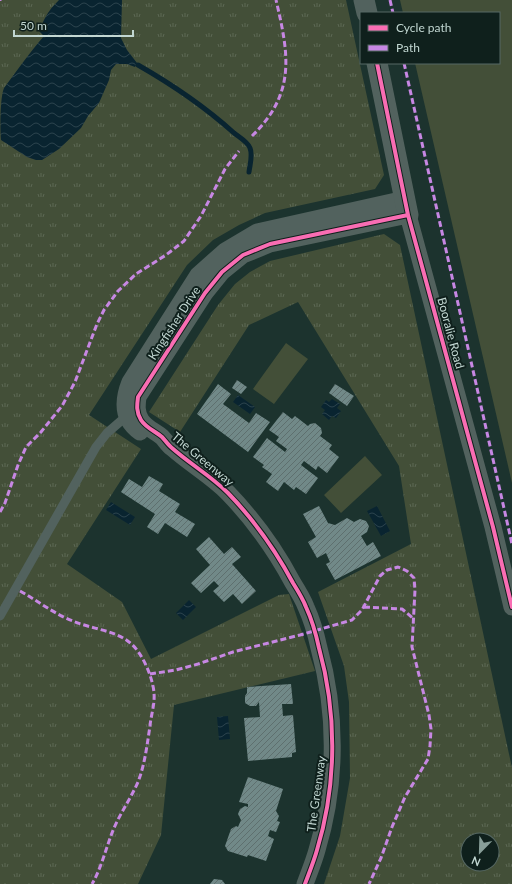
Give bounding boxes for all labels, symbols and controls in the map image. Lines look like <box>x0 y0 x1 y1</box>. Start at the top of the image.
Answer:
scale bar <box>14 12 133 38</box>
legend <box>360 12 500 64</box>
text: 50 m <box>20 18 47 33</box>
text: Cycle path <box>396 20 451 35</box>
text: Path <box>396 40 420 55</box>
street label: Kingfisher Drive <box>145 283 203 363</box>
street label: Booralie Road <box>434 296 468 370</box>
street label: The Greenway <box>169 429 238 490</box>
street label: The Greenway <box>303 754 329 833</box>
north arrow <box>460 832 500 872</box>
text: N <box>469 854 482 869</box>

